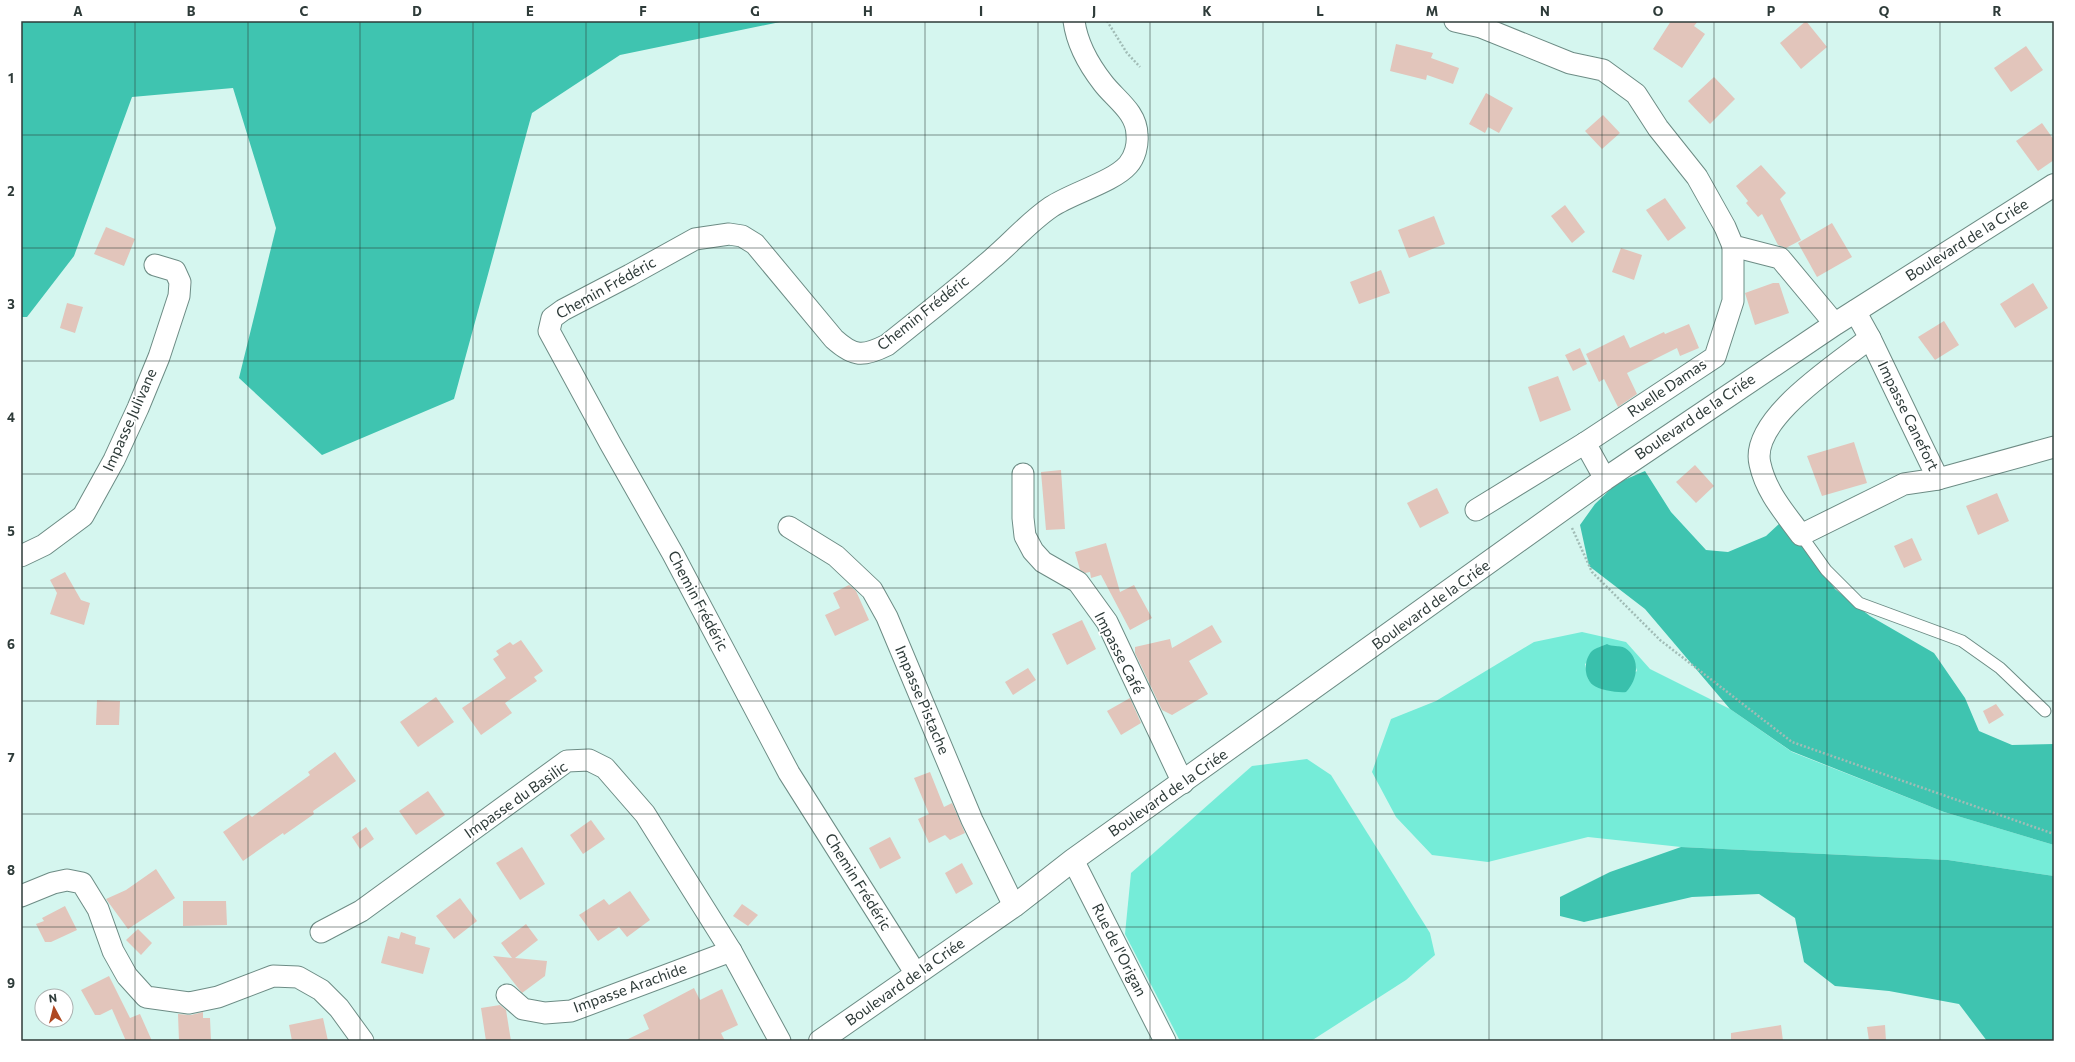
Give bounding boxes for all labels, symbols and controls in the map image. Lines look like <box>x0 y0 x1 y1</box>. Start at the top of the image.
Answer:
text: A <box>73 3 83 19</box>
text: B <box>187 3 196 19</box>
text: C <box>300 3 309 19</box>
text: D <box>412 3 422 19</box>
text: E <box>526 3 534 19</box>
text: F <box>639 3 647 19</box>
text: G <box>750 3 760 19</box>
text: H <box>863 3 873 19</box>
text: I <box>979 3 983 19</box>
text: J <box>1092 3 1096 19</box>
text: K <box>1202 3 1212 19</box>
text: L <box>1316 3 1324 19</box>
text: M <box>1426 3 1438 19</box>
text: N <box>1540 3 1550 19</box>
text: O <box>1653 3 1664 19</box>
text: P <box>1767 3 1776 19</box>
text: Q <box>1879 3 1890 19</box>
text: R <box>1993 3 2002 19</box>
text: 1 <box>8 70 14 86</box>
text: 2 <box>7 183 15 199</box>
street label: Boulevard de la Criée <box>1902 194 2031 284</box>
street label: Chemin Frédéric <box>553 252 658 322</box>
street label: Chemin Frédéric <box>873 271 972 353</box>
text: 3 <box>7 296 15 312</box>
street label: Ruelle Damas <box>1624 354 1709 420</box>
street label: Impasse Canefort <box>1875 358 1943 473</box>
street label: Impasse Julivane <box>98 365 160 474</box>
street label: Boulevard de la Criée <box>1631 369 1758 463</box>
text: 4 <box>7 409 15 425</box>
text: 5 <box>7 523 15 539</box>
street label: Chemin Frédéric <box>665 547 733 654</box>
street label: Boulevard de la Criée <box>1368 555 1493 653</box>
street label: Impasse Café <box>1091 608 1148 697</box>
text: 6 <box>7 636 15 652</box>
street label: Impasse Pistache <box>892 643 954 757</box>
street label: Boulevard de la Criée <box>1104 744 1230 840</box>
text: 7 <box>7 749 15 765</box>
street label: Impasse du Basilic <box>460 757 570 841</box>
street label: Chemin Frédéric <box>822 830 896 933</box>
text: 8 <box>7 862 15 878</box>
street label: Rue de l'Origan <box>1089 900 1151 999</box>
street label: Boulevard de la Criée <box>841 933 967 1029</box>
street label: Impasse Arachide <box>571 958 689 1016</box>
text: 9 <box>7 975 15 991</box>
north arrow <box>34 988 74 1028</box>
text: N <box>48 991 58 1005</box>

